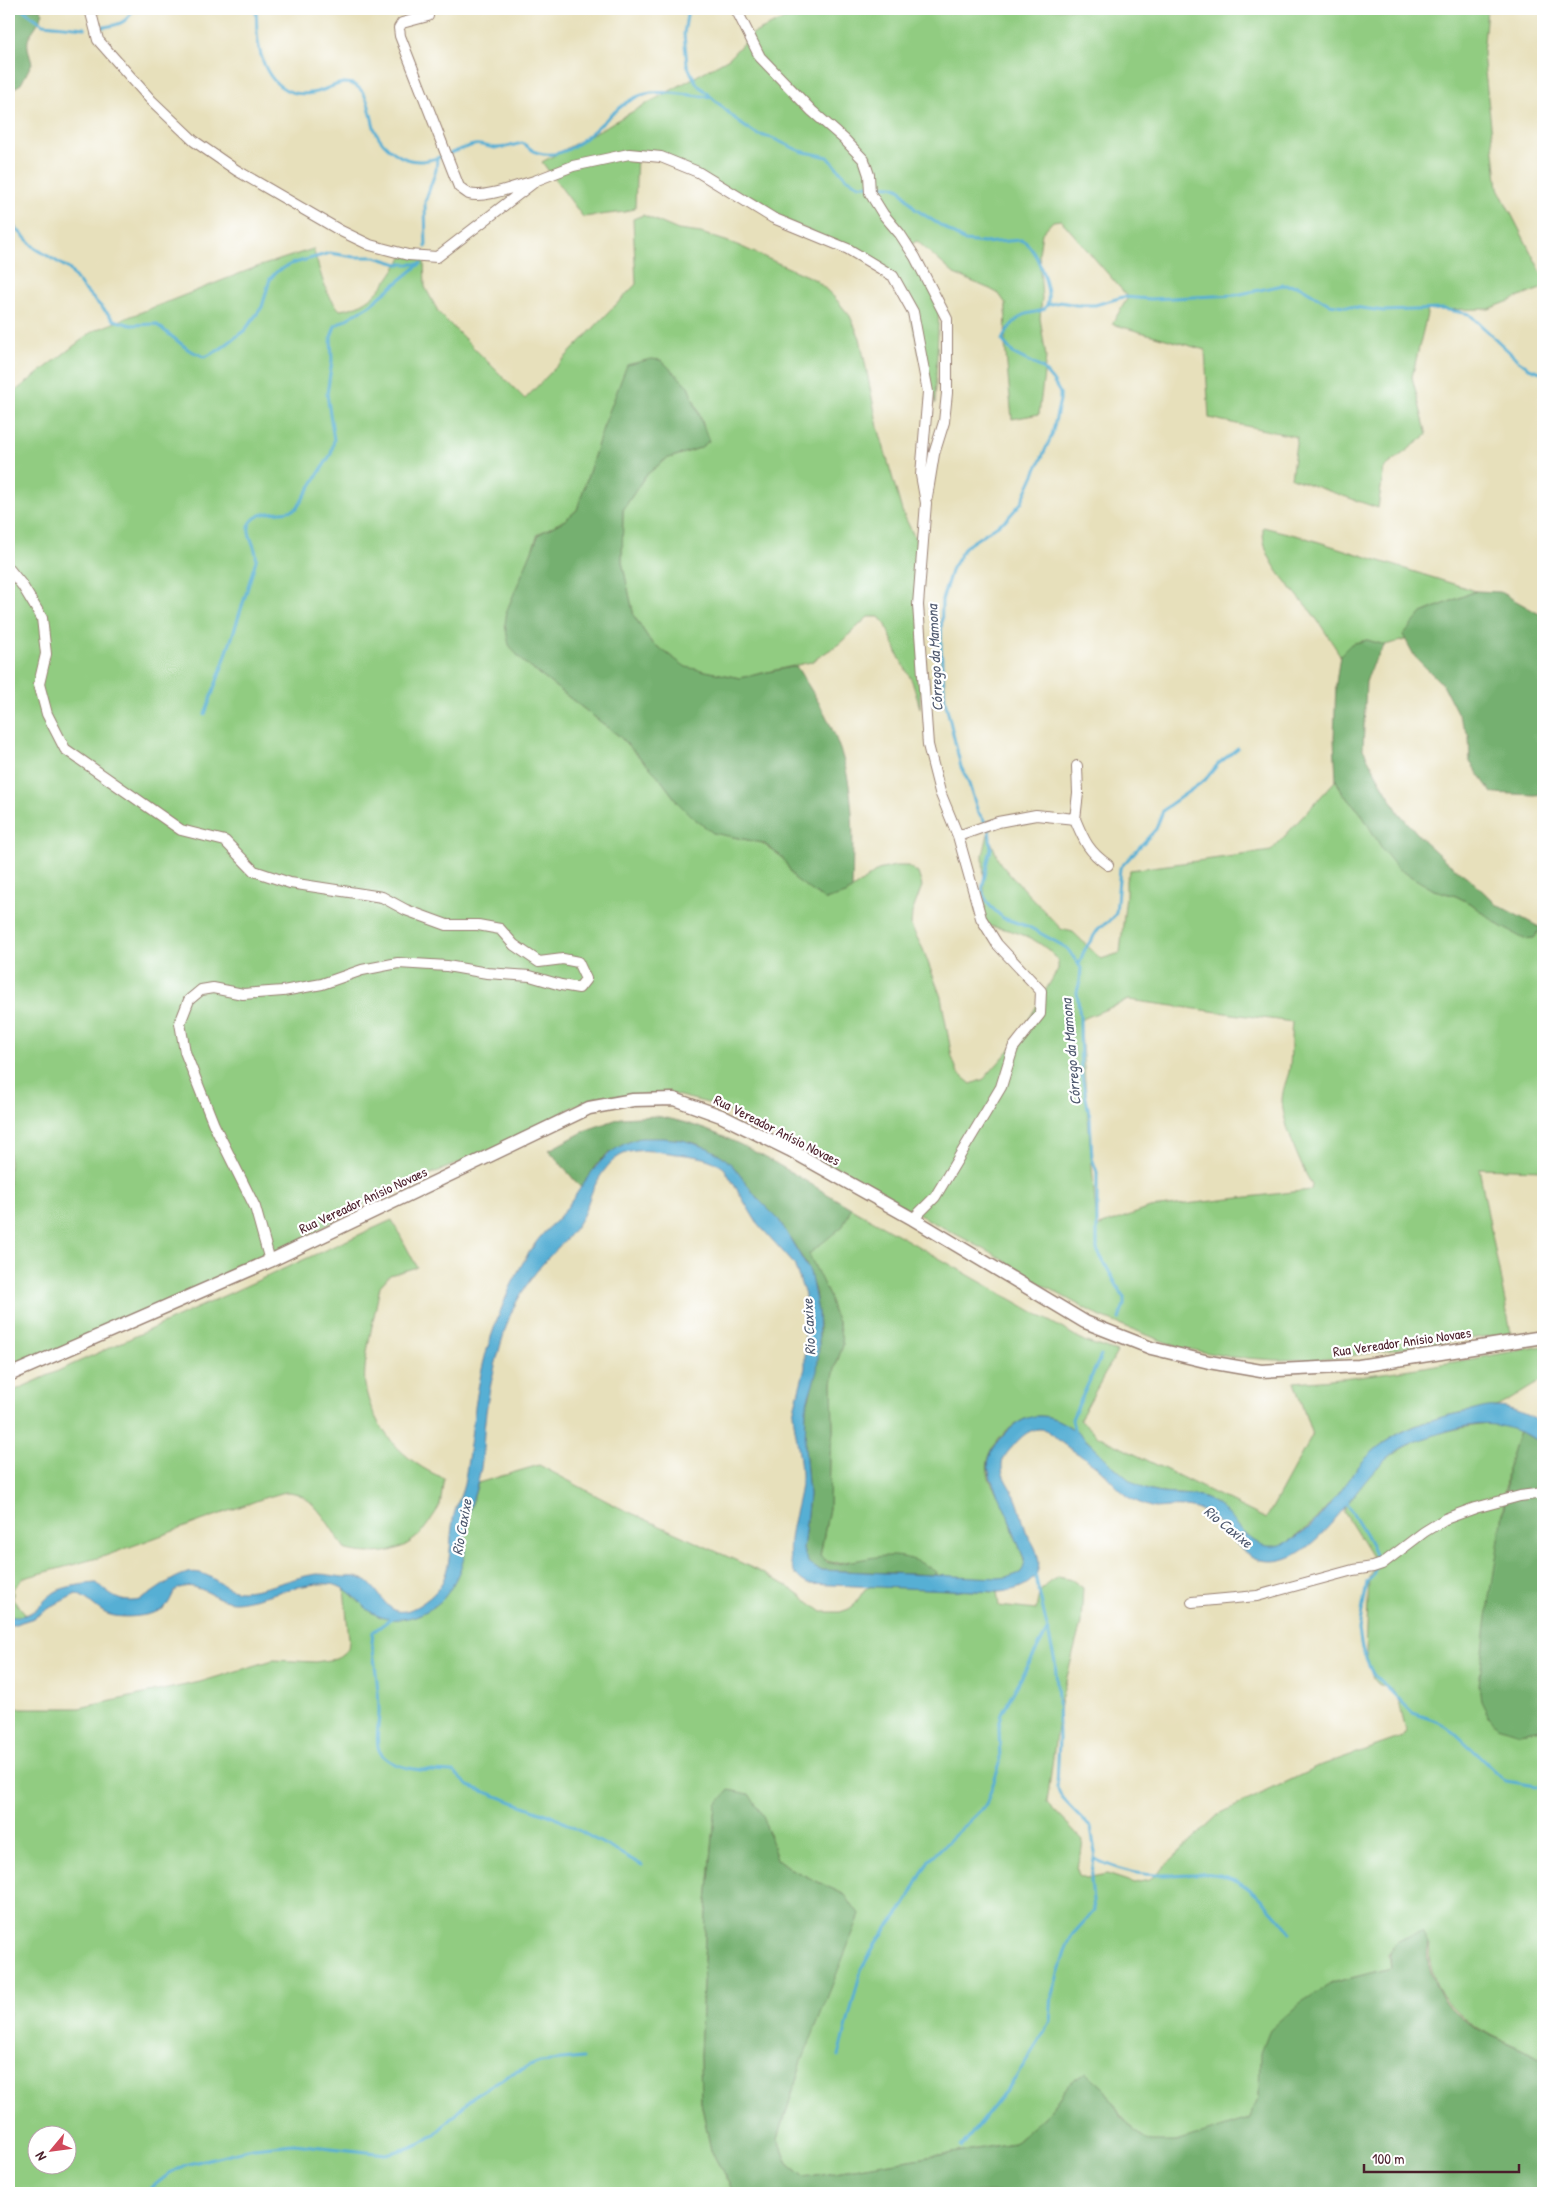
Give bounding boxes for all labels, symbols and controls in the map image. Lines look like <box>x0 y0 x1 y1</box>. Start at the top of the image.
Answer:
water label: Córrego da Mamona <box>921 602 948 712</box>
water label: Córrego da Mamona <box>1055 996 1086 1106</box>
street label: Rua Vereador Anísio Novaes <box>711 1090 844 1170</box>
street label: Rua Vereador Anísio Novaes <box>296 1162 430 1238</box>
water label: Rio Caxixe <box>796 1297 820 1356</box>
street label: Rua Vereador Anísio Novaes <box>1332 1322 1472 1361</box>
water label: Rio Caxixe <box>446 1496 477 1557</box>
water label: Rio Caxixe <box>1200 1501 1258 1553</box>
north arrow <box>28 2124 78 2174</box>
scale bar <box>1364 2142 1520 2174</box>
text: N <box>30 2148 50 2164</box>
text: 100 m <box>1372 2148 1405 2169</box>

